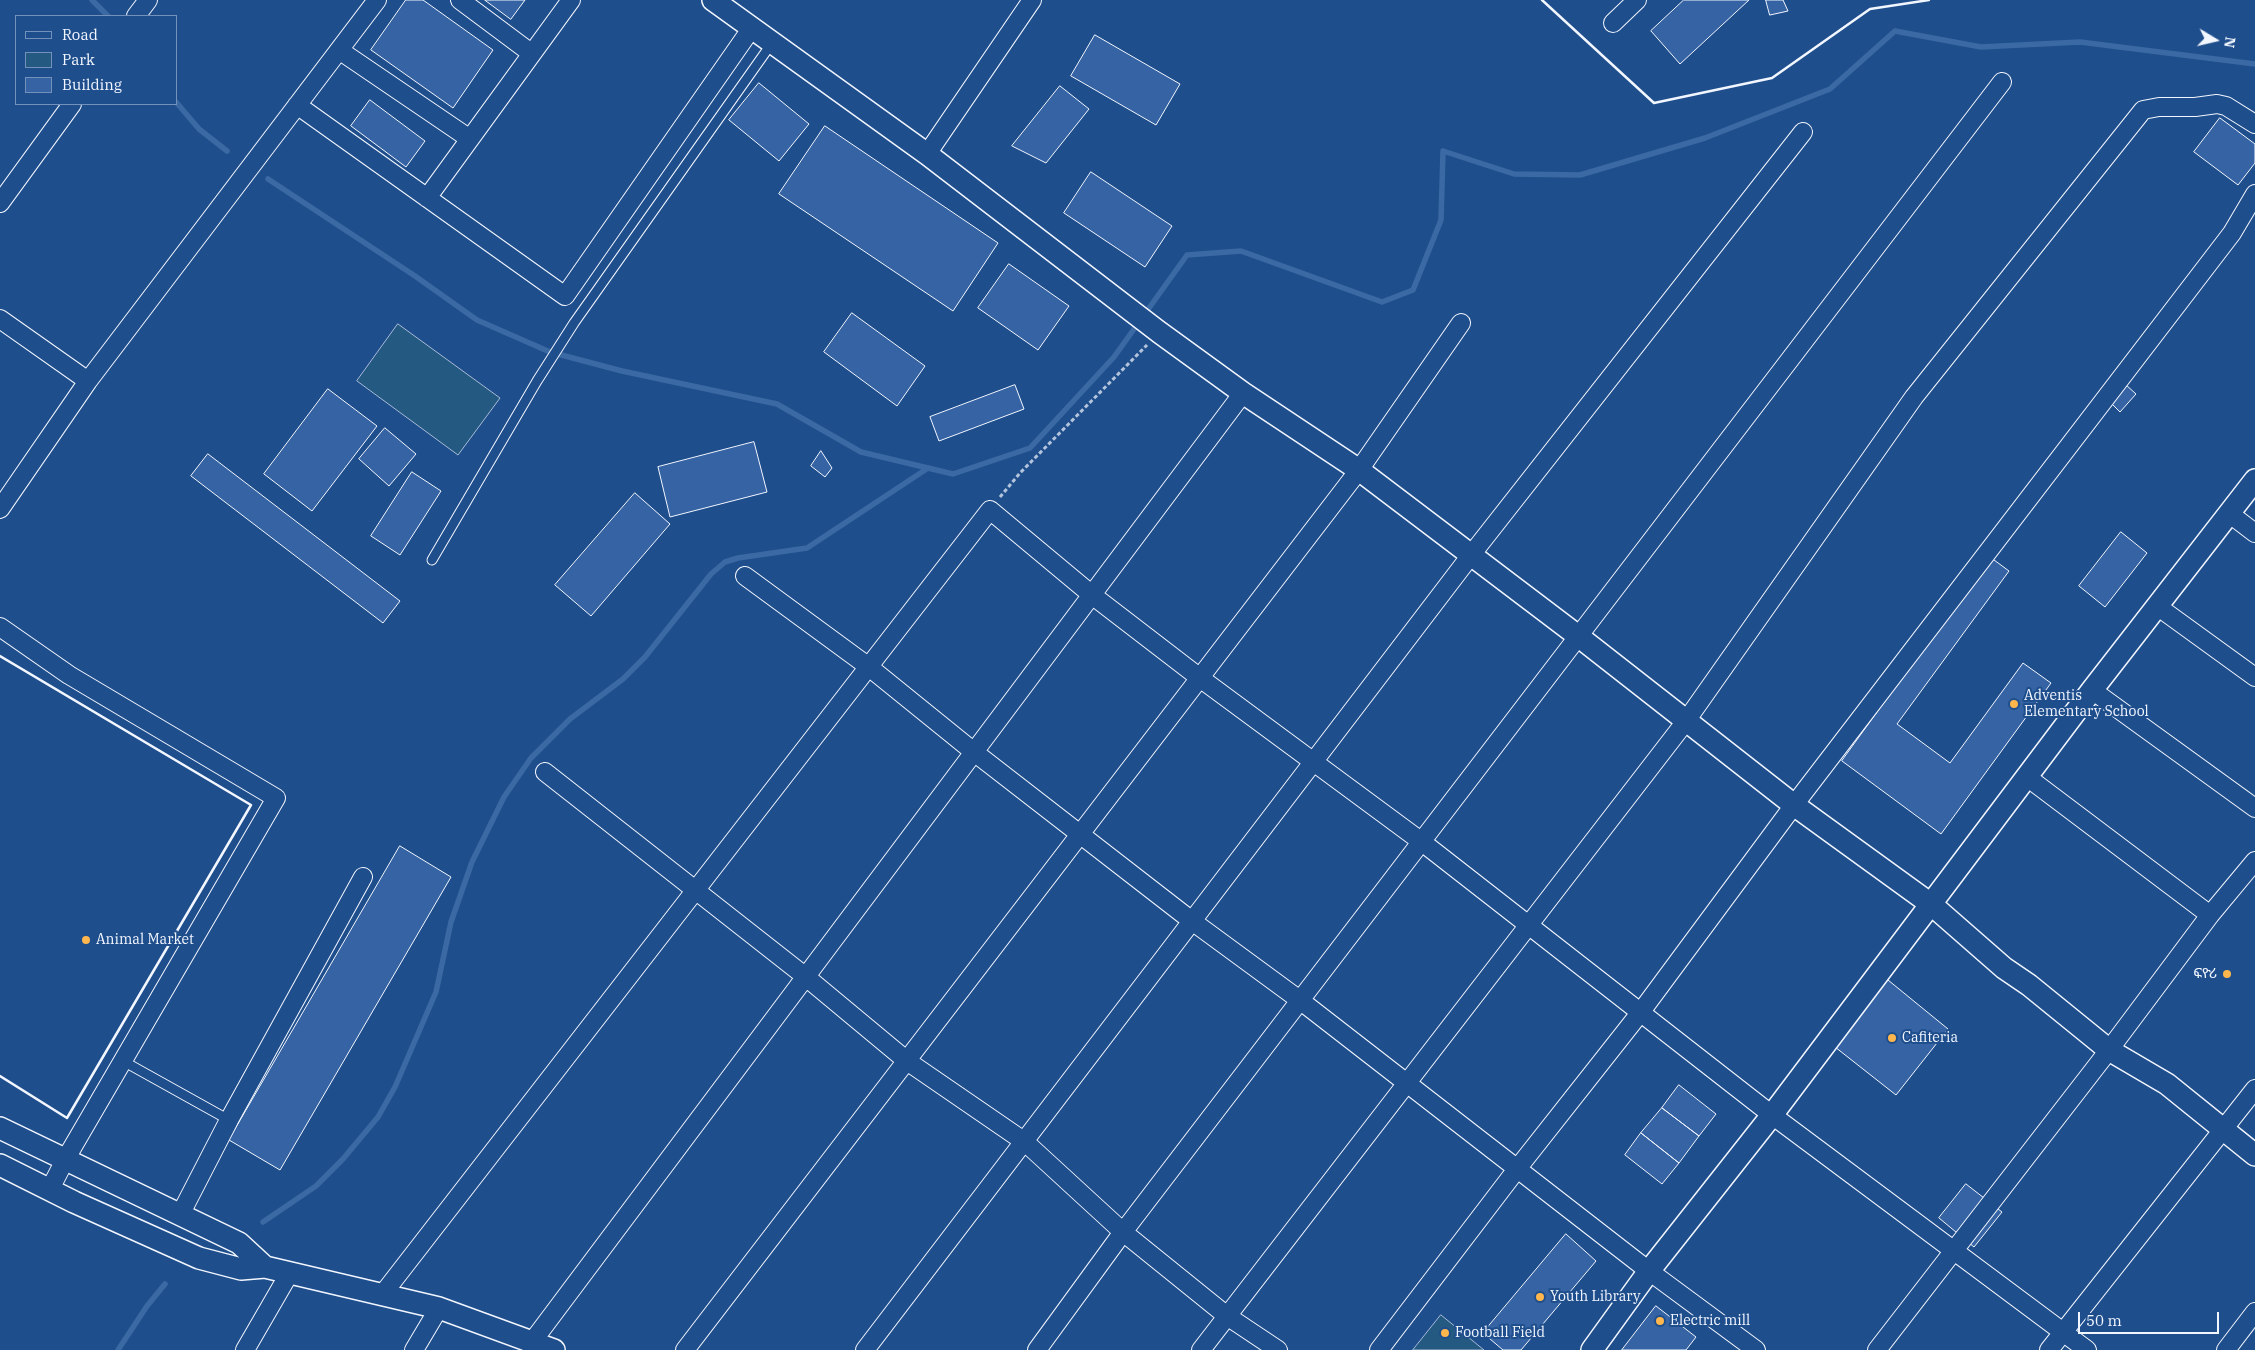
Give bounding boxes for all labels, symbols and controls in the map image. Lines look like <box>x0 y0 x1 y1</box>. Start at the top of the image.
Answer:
legend <box>15 15 178 105</box>
north arrow <box>2190 15 2240 65</box>
text: Road <box>62 25 98 44</box>
text: N <box>2220 35 2240 49</box>
text: Park <box>62 50 95 69</box>
text: Building <box>62 75 122 94</box>
place label: Adventis Elementary School <box>2024 688 2149 720</box>
marker: Adventis Elementary School <box>2008 698 2020 710</box>
place label: Animal Market <box>96 932 194 948</box>
marker: Animal Market <box>80 934 92 946</box>
place label: ፍዮሪ <box>2193 966 2217 982</box>
marker: ፍዮሪ <box>2221 968 2233 980</box>
place label: Cafiteria <box>1902 1030 1958 1046</box>
marker: Cafiteria <box>1886 1032 1898 1044</box>
place label: Youth Library <box>1550 1289 1640 1305</box>
marker: Youth Library <box>1534 1291 1546 1303</box>
scale bar <box>2080 1302 2221 1334</box>
text: 50 m <box>2086 1311 2122 1330</box>
place label: Electric mill <box>1670 1313 1750 1329</box>
marker: Electric mill <box>1654 1315 1666 1327</box>
place label: Football Field <box>1455 1325 1545 1341</box>
marker: Football Field <box>1439 1327 1451 1339</box>

